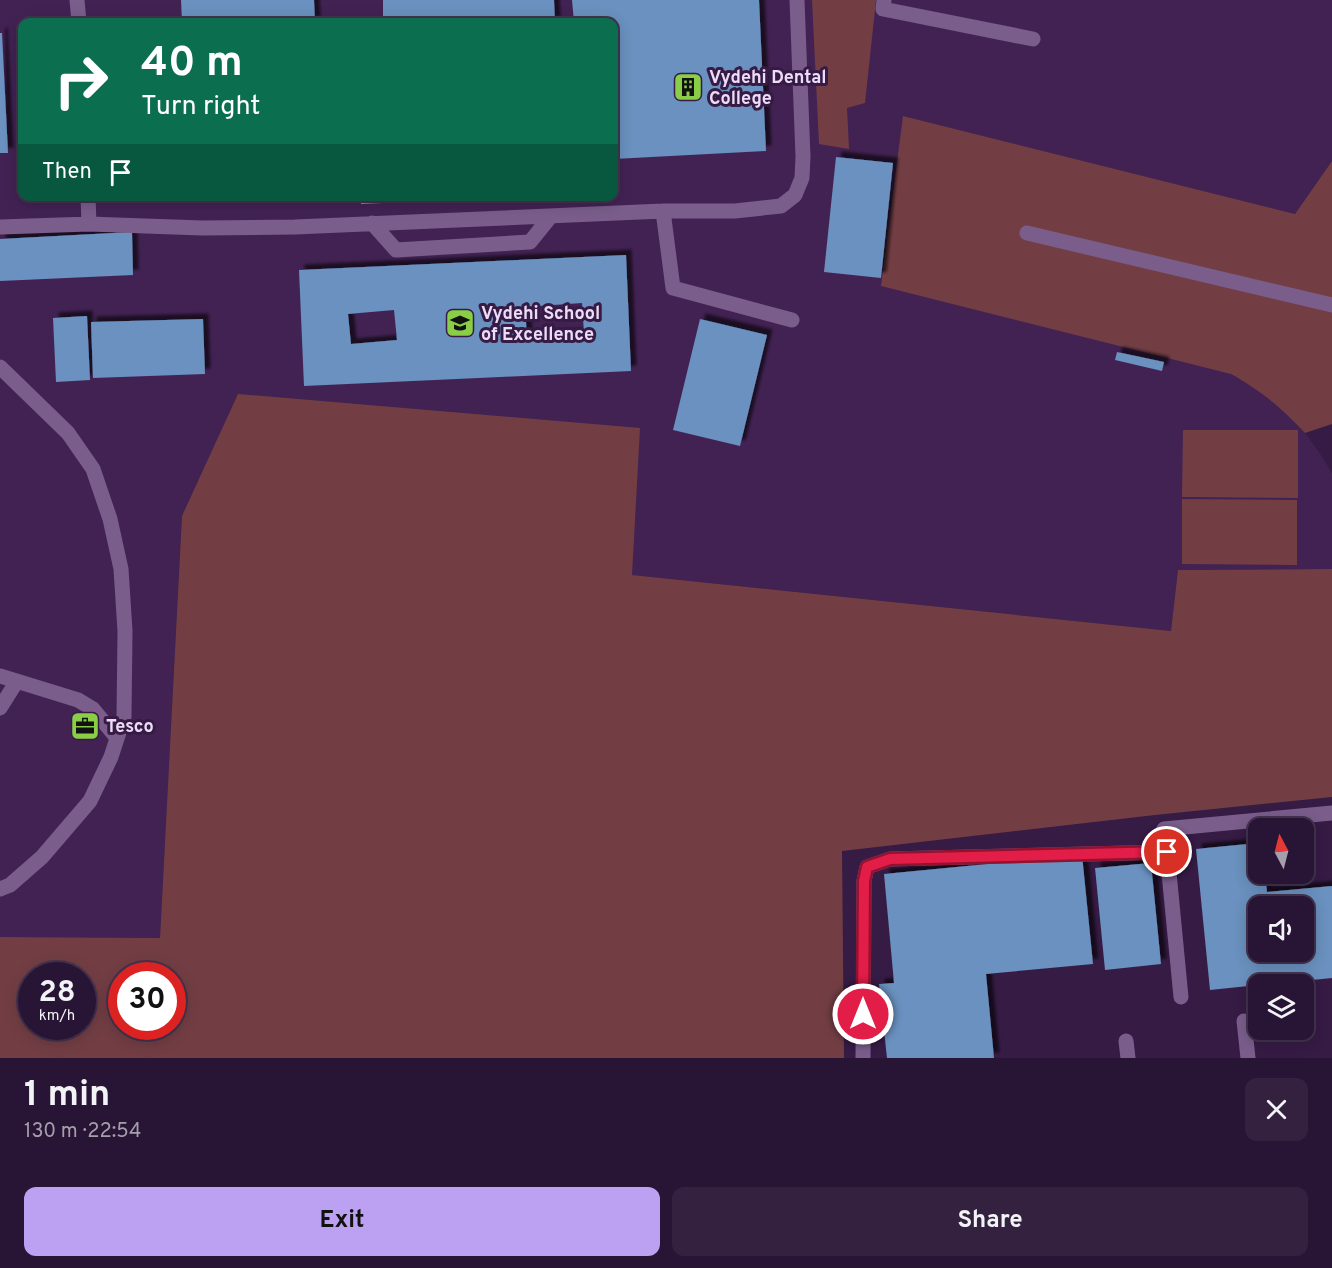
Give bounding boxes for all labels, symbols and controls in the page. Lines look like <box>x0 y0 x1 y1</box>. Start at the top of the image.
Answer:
text: 40 m <box>141 38 243 91</box>
icon: right <box>42 42 120 120</box>
place label: Vydehi Dental College <box>709 67 826 111</box>
building icon: Vydehi Dental College <box>672 71 704 103</box>
text: Turn right <box>141 90 260 124</box>
icon: arrive <box>104 156 137 189</box>
text: Then <box>42 159 92 186</box>
place label: Vydehi School of Excellence <box>481 303 600 347</box>
school or university icon: Vydehi School of Excellence <box>444 307 476 339</box>
office icon: Tesco <box>69 710 101 742</box>
place label: Tesco <box>106 716 154 739</box>
north arrow <box>1248 818 1314 884</box>
map controls <box>1248 818 1314 1040</box>
pin <box>1141 826 1192 877</box>
icon: arrive <box>1150 835 1183 868</box>
button: sound <box>1248 896 1314 962</box>
speed limit sign: 30 <box>108 962 186 1040</box>
button: layers <box>1248 974 1314 1040</box>
text: 28 <box>38 975 76 1012</box>
position arrow <box>831 982 895 1046</box>
text: km/h <box>39 1007 75 1026</box>
text: 1 min <box>24 1073 110 1119</box>
button: close <box>1245 1078 1308 1141</box>
text: 130 m · 22:54 <box>24 1119 141 1145</box>
button: Exit <box>24 1187 660 1256</box>
button: Share <box>672 1187 1308 1256</box>

